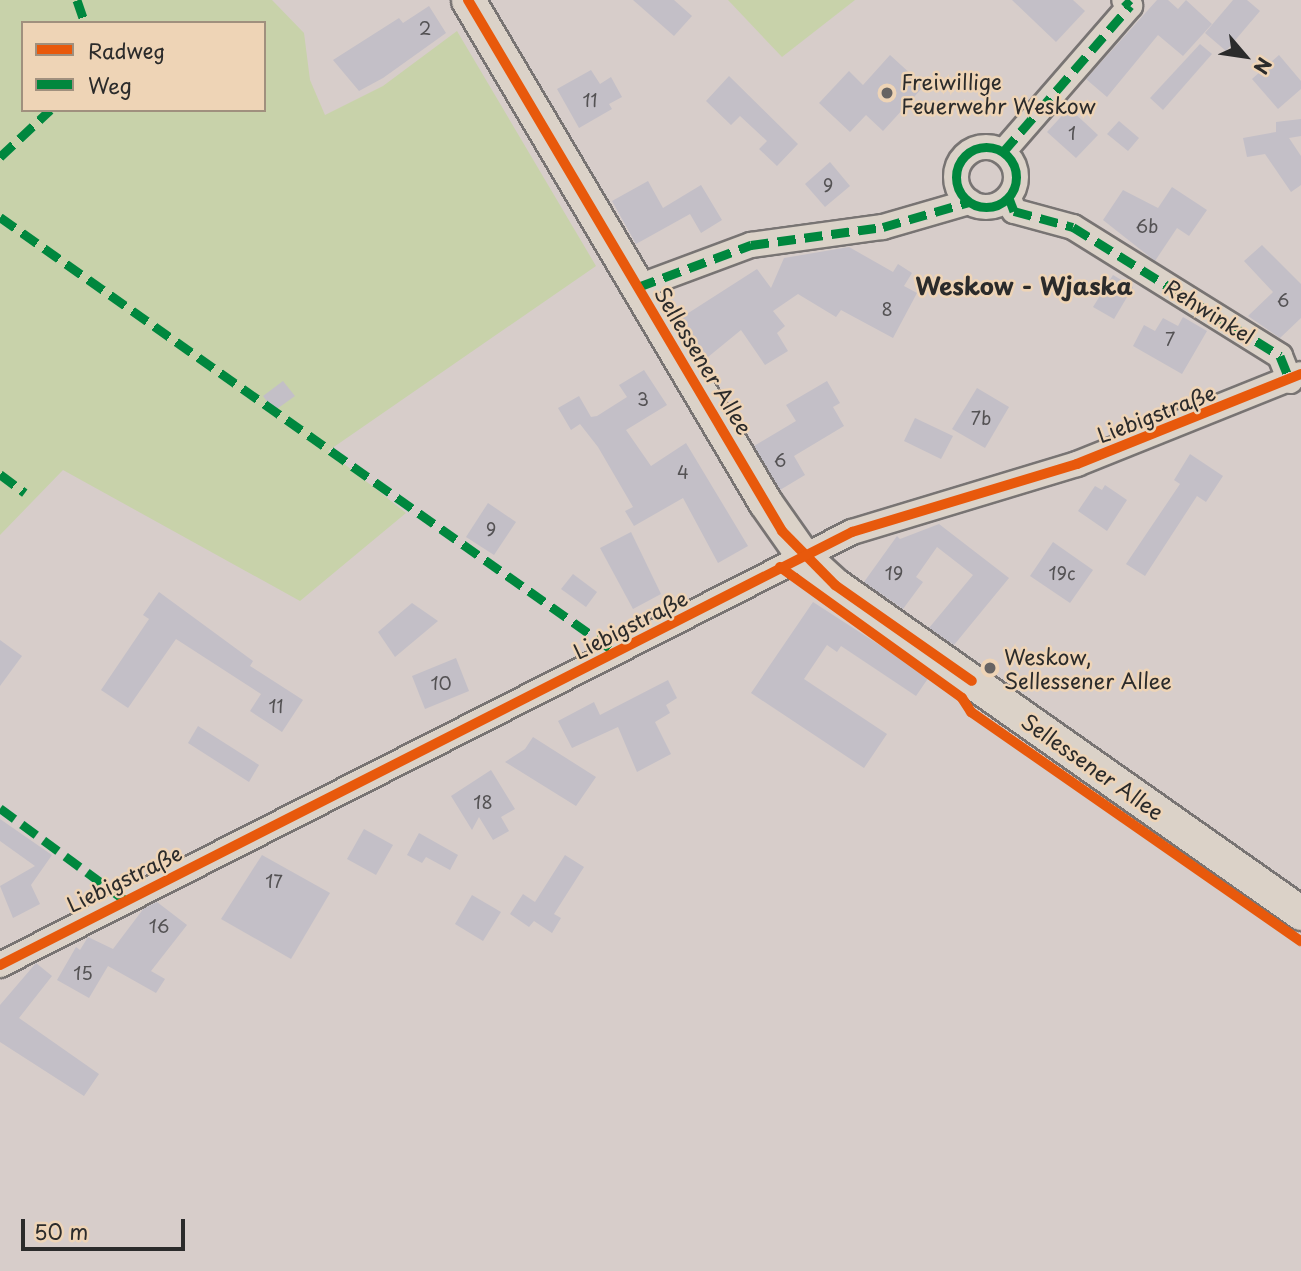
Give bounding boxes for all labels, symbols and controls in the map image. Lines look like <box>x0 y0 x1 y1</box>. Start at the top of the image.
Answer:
house number: 2 <box>419 17 431 39</box>
legend <box>21 21 266 112</box>
north arrow <box>1210 21 1280 91</box>
text: Radweg <box>88 34 165 66</box>
text: N <box>1247 53 1279 80</box>
place label: Freiwillige Feuerwehr Weskow <box>901 68 1095 118</box>
text: Weg <box>88 69 132 101</box>
marker: Freiwillige Feuerwehr Weskow <box>879 85 895 101</box>
house number: 11 <box>582 89 598 111</box>
house number: 1 <box>1068 122 1076 144</box>
house number: 9 <box>823 174 833 196</box>
house number: 6b <box>1136 215 1158 237</box>
district label: Weskow - Wjaska <box>915 272 1133 300</box>
street label: Rehwinkel <box>1160 274 1260 348</box>
street label: Sellessener Allee <box>650 281 758 439</box>
house number: 6 <box>1277 289 1289 311</box>
house number: 8 <box>881 298 893 320</box>
house number: 7 <box>1165 328 1175 350</box>
street label: Liebigstraße <box>1093 379 1219 447</box>
house number: 3 <box>637 388 649 410</box>
house number: 7b <box>971 407 991 429</box>
house number: 6 <box>774 449 786 471</box>
house number: 4 <box>677 461 689 483</box>
house number: 9 <box>486 518 496 540</box>
house number: 19 <box>885 562 903 584</box>
house number: 19c <box>1048 562 1076 584</box>
street label: Liebigstraße <box>569 584 691 664</box>
place label: Weskow, Sellessener Allee <box>1004 643 1173 693</box>
marker: Weskow, Sellessener Allee <box>982 660 998 676</box>
house number: 10 <box>430 672 452 694</box>
house number: 11 <box>268 695 284 717</box>
street label: Sellessener Allee <box>1017 707 1169 825</box>
house number: 18 <box>473 791 493 813</box>
street label: Liebigstraße <box>62 839 186 917</box>
house number: 17 <box>265 870 283 892</box>
house number: 16 <box>149 915 169 937</box>
house number: 15 <box>73 962 93 984</box>
scale bar <box>24 1204 189 1248</box>
text: 50 m <box>34 1215 88 1247</box>

